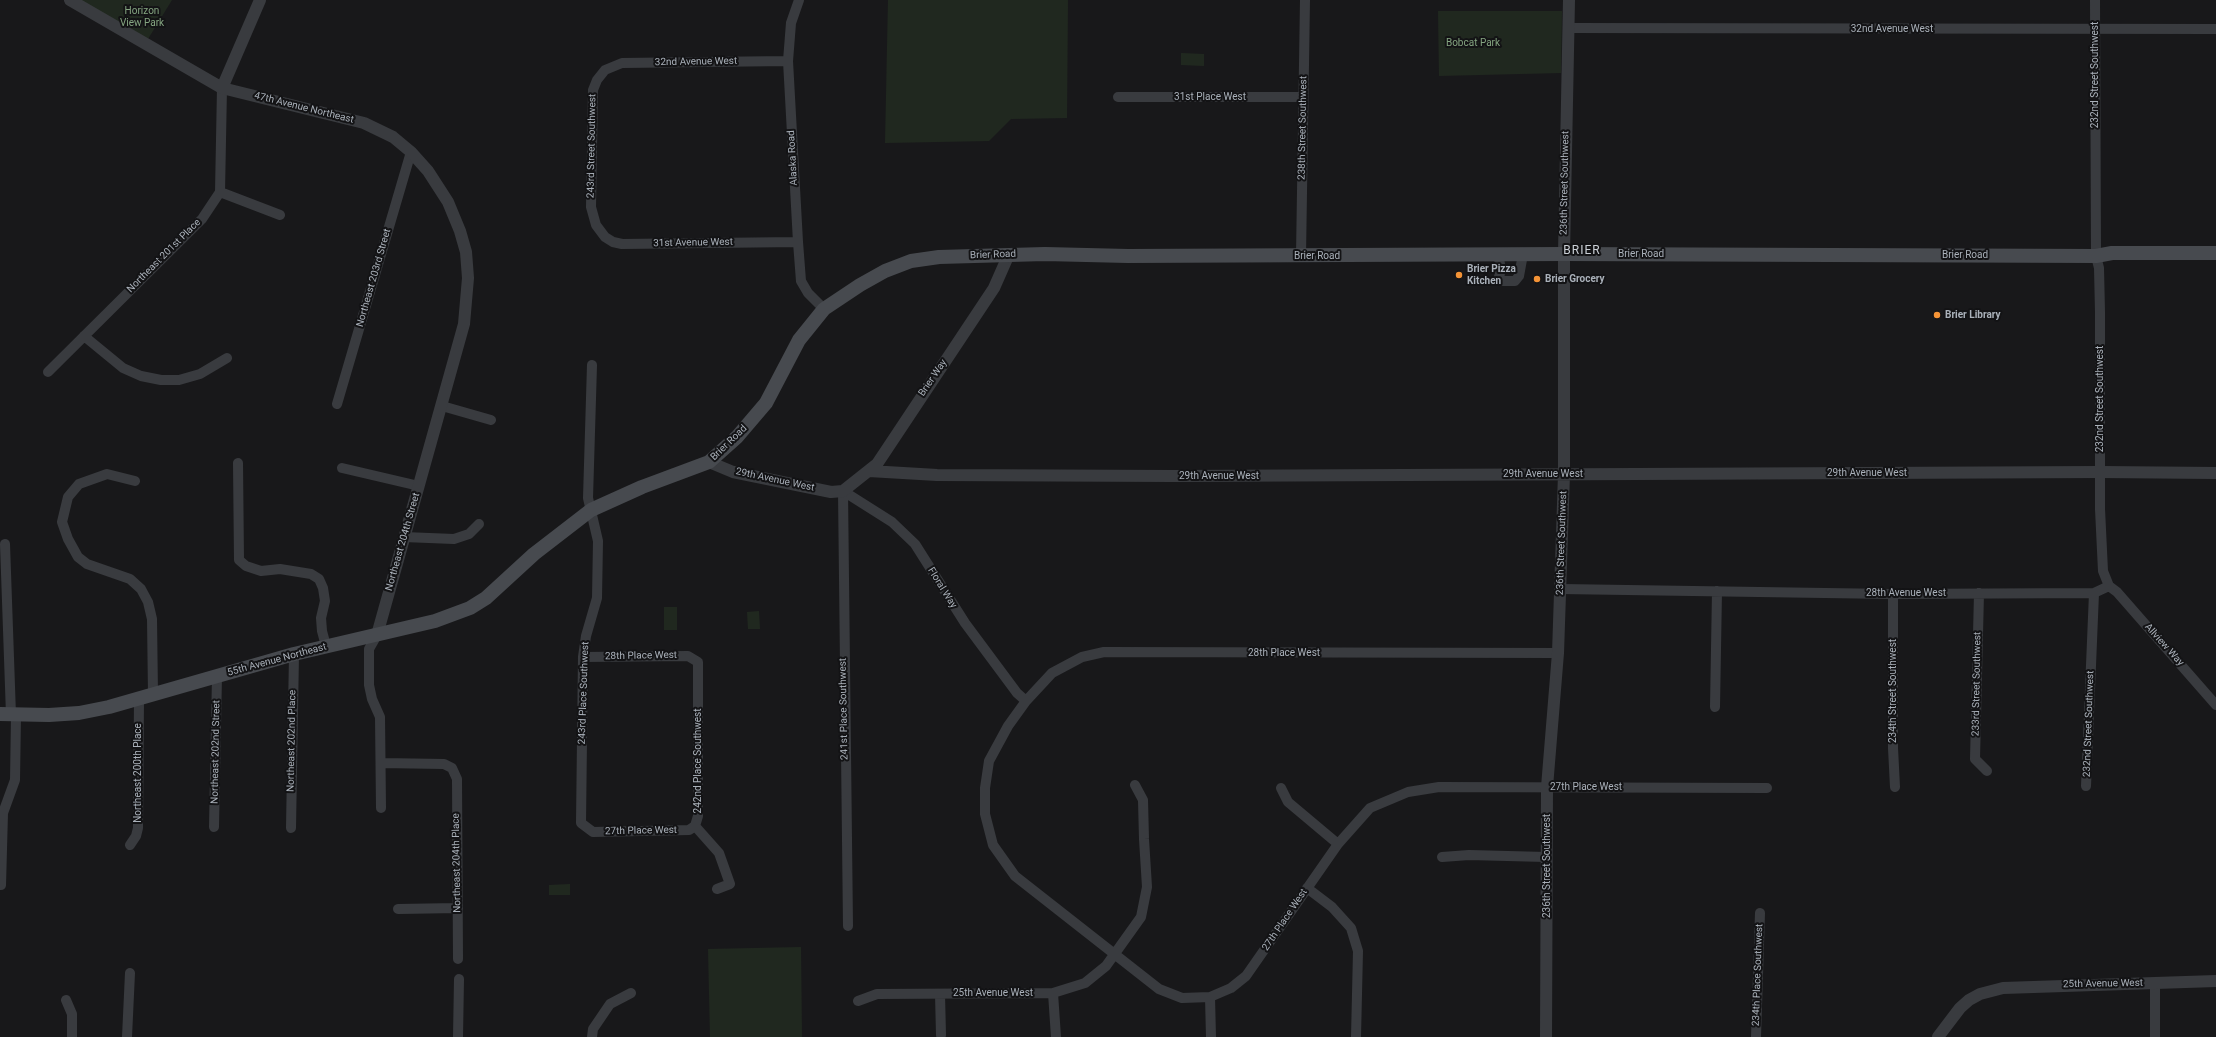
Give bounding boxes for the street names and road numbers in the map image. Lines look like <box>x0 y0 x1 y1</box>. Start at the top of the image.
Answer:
street label: 232nd Street Southwest <box>2089 22 2101 128</box>
street label: 32nd Avenue West <box>1851 23 1933 35</box>
street label: 32nd Avenue West <box>655 55 737 69</box>
street label: 238th Street Southwest <box>1296 76 1310 180</box>
street label: 47th Avenue Northeast <box>253 90 355 126</box>
street label: 31st Place West <box>1174 91 1246 103</box>
street label: 243rd Street Southwest <box>585 94 599 198</box>
street label: Alaska Road <box>786 130 800 186</box>
street label: 236th Street Southwest <box>1558 131 1572 235</box>
street label: Northeast 201st Place <box>125 217 203 295</box>
street label: Northeast 203rd Street <box>354 228 394 328</box>
street label: 31st Avenue West <box>653 236 733 250</box>
street label: Brier Road <box>970 248 1016 262</box>
street label: Brier Road <box>1618 248 1664 260</box>
street label: Brier Road <box>1942 249 1988 261</box>
street label: Brier Road <box>1294 250 1340 262</box>
street label: 232nd Street Southwest <box>2094 346 2106 452</box>
street label: Brier Way <box>916 357 950 399</box>
street label: Brier Road <box>708 423 750 463</box>
street label: 29th Avenue West <box>735 466 815 494</box>
street label: 29th Avenue West <box>1827 467 1907 479</box>
street label: 29th Avenue West <box>1503 468 1583 480</box>
street label: 29th Avenue West <box>1179 470 1259 482</box>
street label: 236th Street Southwest <box>1554 491 1570 595</box>
street label: Northeast 204th Street <box>383 492 423 592</box>
street label: Floral Way <box>925 565 959 611</box>
street label: 28th Avenue West <box>1866 587 1946 599</box>
street label: Allview Way <box>2142 621 2186 669</box>
street label: 233rd Street Southwest <box>1970 632 1984 736</box>
street label: 234th Street Southwest <box>1887 639 1899 743</box>
street label: 55th Avenue Northeast <box>226 641 328 679</box>
street label: 243rd Place Southwest <box>576 641 592 745</box>
street label: 28th Place West <box>1248 647 1320 659</box>
street label: 28th Place West <box>605 649 677 663</box>
street label: 241st Place Southwest <box>837 658 851 760</box>
street label: 232nd Street Southwest <box>2081 671 2097 777</box>
street label: Northeast 202nd Place <box>285 690 299 792</box>
street label: Northeast 202nd Street <box>209 700 223 804</box>
street label: 242nd Place Southwest <box>692 709 704 813</box>
street label: Northeast 200th Place <box>132 723 144 823</box>
street label: 27th Place West <box>1550 781 1622 793</box>
street label: Northeast 204th Place <box>450 813 464 913</box>
street label: 236th Street Southwest <box>1541 814 1553 918</box>
street label: 27th Place West <box>605 824 677 838</box>
street label: 27th Place West <box>1260 887 1310 953</box>
street label: 234th Place Southwest <box>1750 924 1766 1026</box>
street label: 25th Avenue West <box>2063 977 2143 991</box>
street label: 25th Avenue West <box>953 987 1033 999</box>

